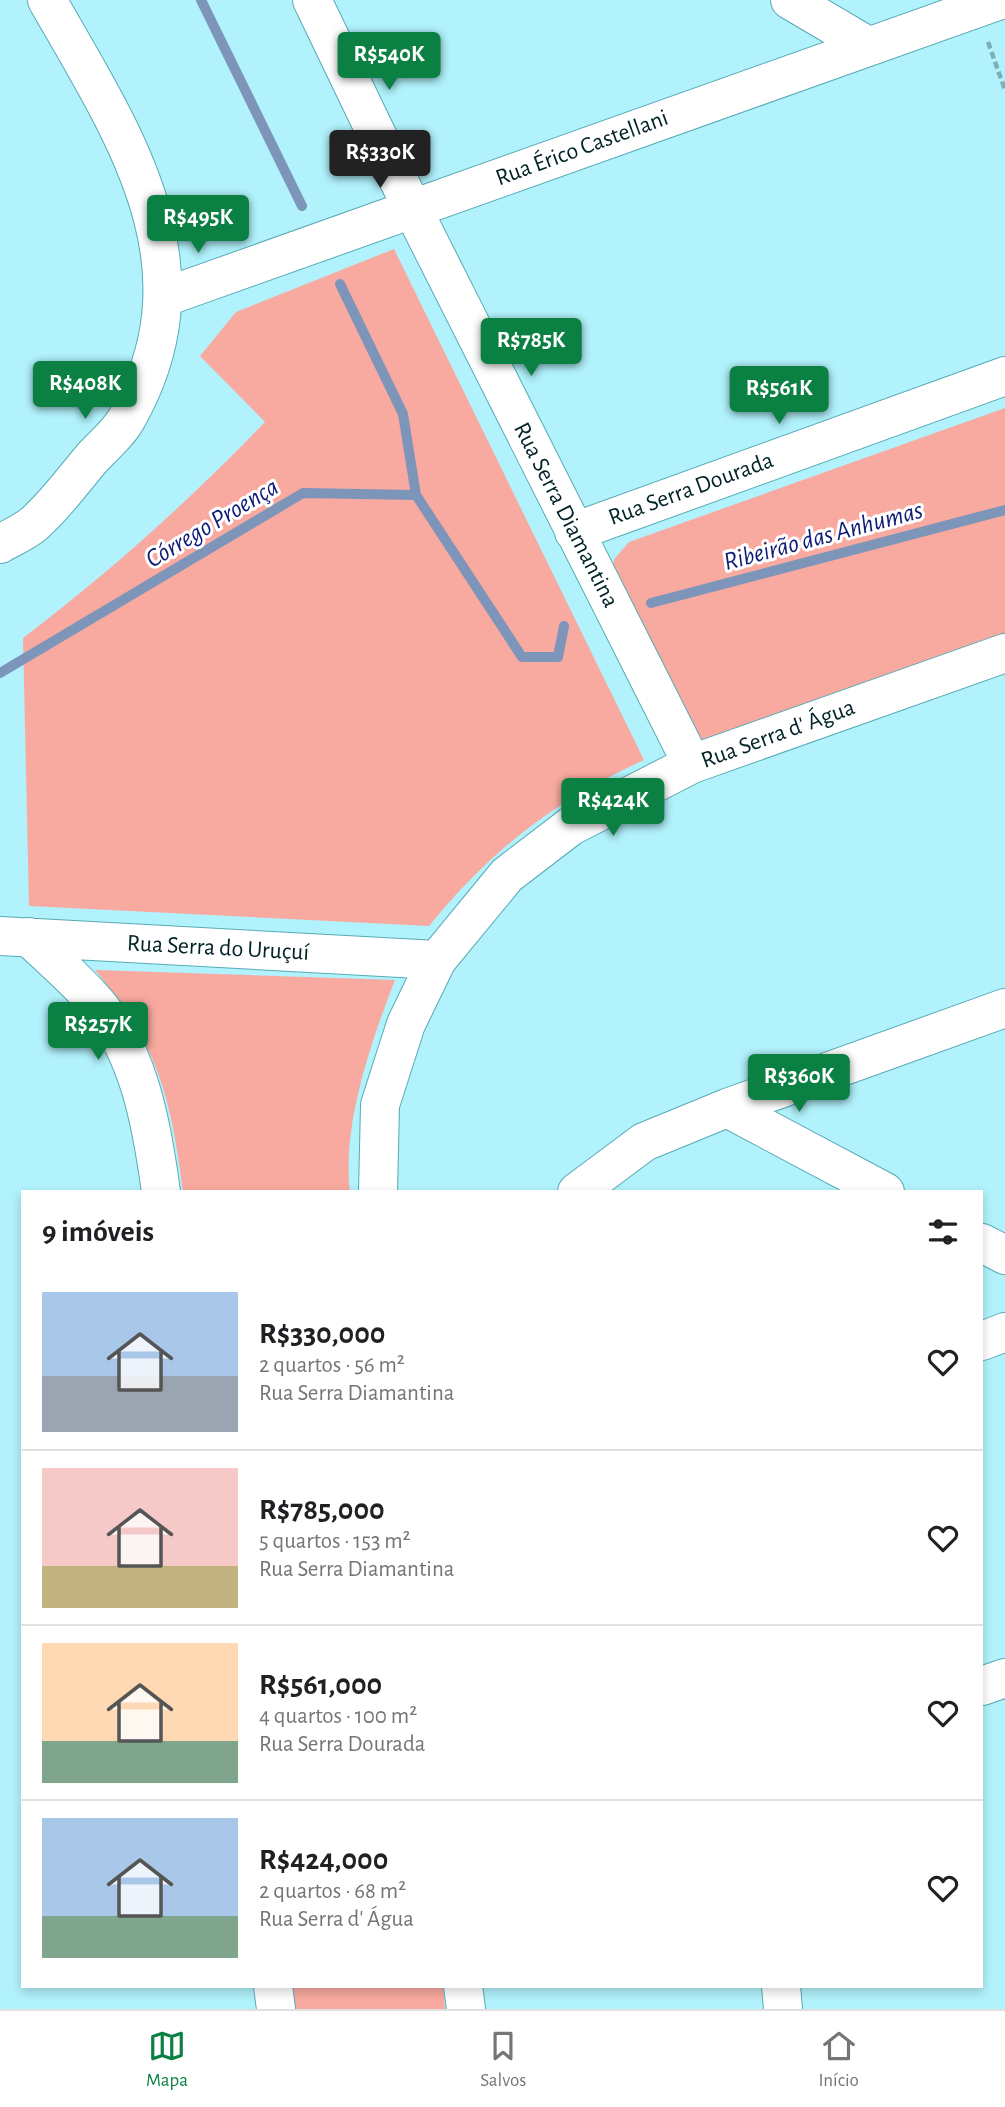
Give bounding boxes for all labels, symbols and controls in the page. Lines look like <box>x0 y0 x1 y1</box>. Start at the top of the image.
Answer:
pin: R$540K <box>332 32 446 92</box>
text: R$540K <box>354 43 424 66</box>
street label: Rua Érico Castellani <box>492 104 671 190</box>
pin: R$330K <box>323 130 437 190</box>
text: R$330K <box>345 141 415 164</box>
pin: R$495K <box>141 196 255 255</box>
text: R$495K <box>163 206 233 229</box>
pin: R$785K <box>474 318 588 378</box>
text: R$785K <box>497 329 565 352</box>
pin: R$408K <box>28 362 142 421</box>
pin: R$561K <box>722 366 836 426</box>
text: R$408K <box>49 372 121 395</box>
text: R$561K <box>746 377 812 400</box>
street label: Rua Serra Diamantina <box>509 419 623 611</box>
street label: Rua Serra Dourada <box>605 448 777 530</box>
water label: Córrego Proença <box>141 473 283 573</box>
water label: Ribeirão das Anhumas <box>721 497 925 575</box>
street label: Rua Serra d' Água <box>697 693 858 773</box>
pin: R$424K <box>556 778 670 838</box>
text: R$424K <box>577 789 649 812</box>
street label: Rua Serra do Uruçuí <box>126 931 310 965</box>
pin: R$257K <box>41 1002 155 1062</box>
text: R$257K <box>64 1013 132 1036</box>
pin: R$360K <box>742 1054 856 1114</box>
text: R$360K <box>764 1065 834 1088</box>
icon: filters <box>924 1213 962 1251</box>
text: 9 imóveis <box>42 1217 154 1247</box>
text: R$330,000 <box>259 1319 385 1349</box>
icon: home <box>98 1320 182 1404</box>
icon: heart <box>924 1343 962 1381</box>
text: 2 quartos · 56 m² <box>259 1354 405 1377</box>
text: Rua Serra Diamantina <box>259 1382 454 1405</box>
text: R$785,000 <box>259 1495 385 1525</box>
icon: home <box>98 1496 182 1580</box>
icon: heart <box>924 1519 962 1557</box>
text: 5 quartos · 153 m² <box>259 1530 411 1553</box>
text: Rua Serra Diamantina <box>259 1558 454 1581</box>
text: R$561,000 <box>259 1670 382 1700</box>
icon: home <box>98 1671 182 1755</box>
icon: heart <box>924 1694 962 1732</box>
text: 4 quartos · 100 m² <box>259 1705 417 1728</box>
text: Rua Serra Dourada <box>259 1733 426 1756</box>
text: R$424,000 <box>259 1845 388 1875</box>
icon: home <box>98 1846 182 1930</box>
icon: heart <box>924 1869 962 1907</box>
text: 2 quartos · 68 m² <box>259 1880 406 1903</box>
text: Rua Serra d' Água <box>259 1908 414 1931</box>
tab: Mapa <box>146 2027 188 2092</box>
tab: Salvos <box>480 2027 526 2092</box>
tab: Início <box>818 2027 859 2092</box>

